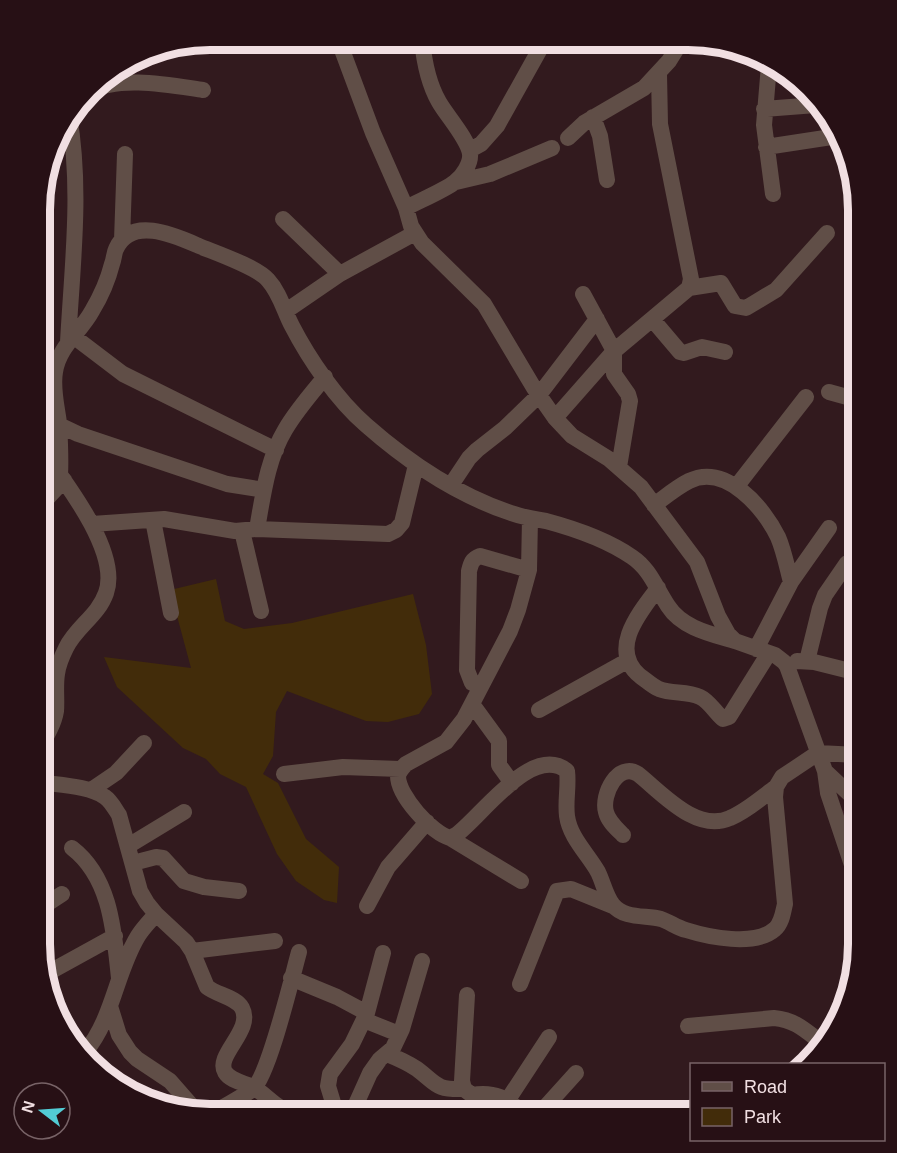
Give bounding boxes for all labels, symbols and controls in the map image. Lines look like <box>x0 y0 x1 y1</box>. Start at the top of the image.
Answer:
legend <box>690 1063 885 1141</box>
text: Road <box>744 1077 787 1097</box>
north arrow <box>12 1081 72 1141</box>
text: N <box>18 1099 38 1115</box>
text: Park <box>744 1107 782 1127</box>

